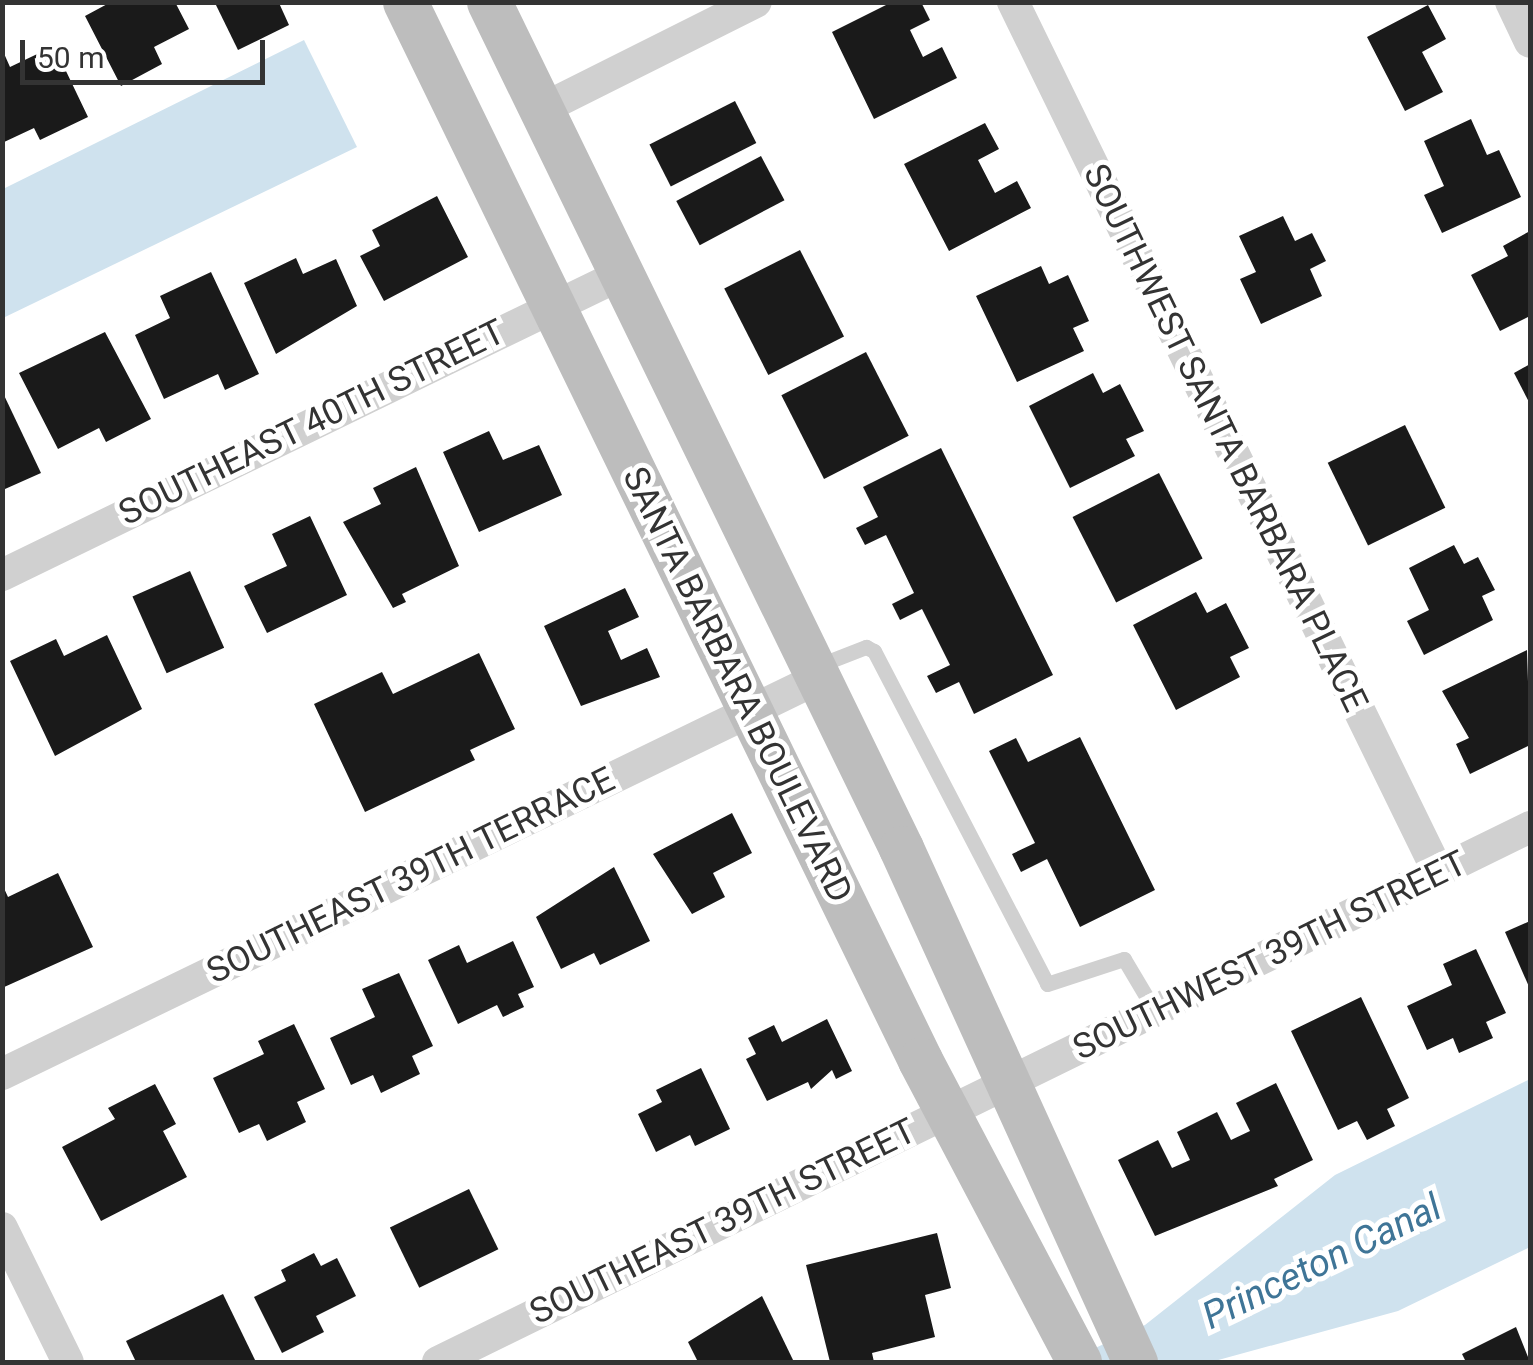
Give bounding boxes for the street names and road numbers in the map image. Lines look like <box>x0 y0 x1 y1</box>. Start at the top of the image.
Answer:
street label: SOUTHWEST SANTA BARBARA PLACE <box>1074 157 1376 719</box>
street label: SOUTHEAST 40TH STREET <box>112 311 512 535</box>
street label: SANTA BARBARA BOULEVARD <box>613 461 861 909</box>
street label: SOUTHEAST 39TH TERRACE <box>200 759 622 993</box>
street label: SOUTHWEST 39TH STREET <box>1066 842 1474 1070</box>
street label: SOUTHEAST 39TH STREET <box>523 1110 923 1334</box>

